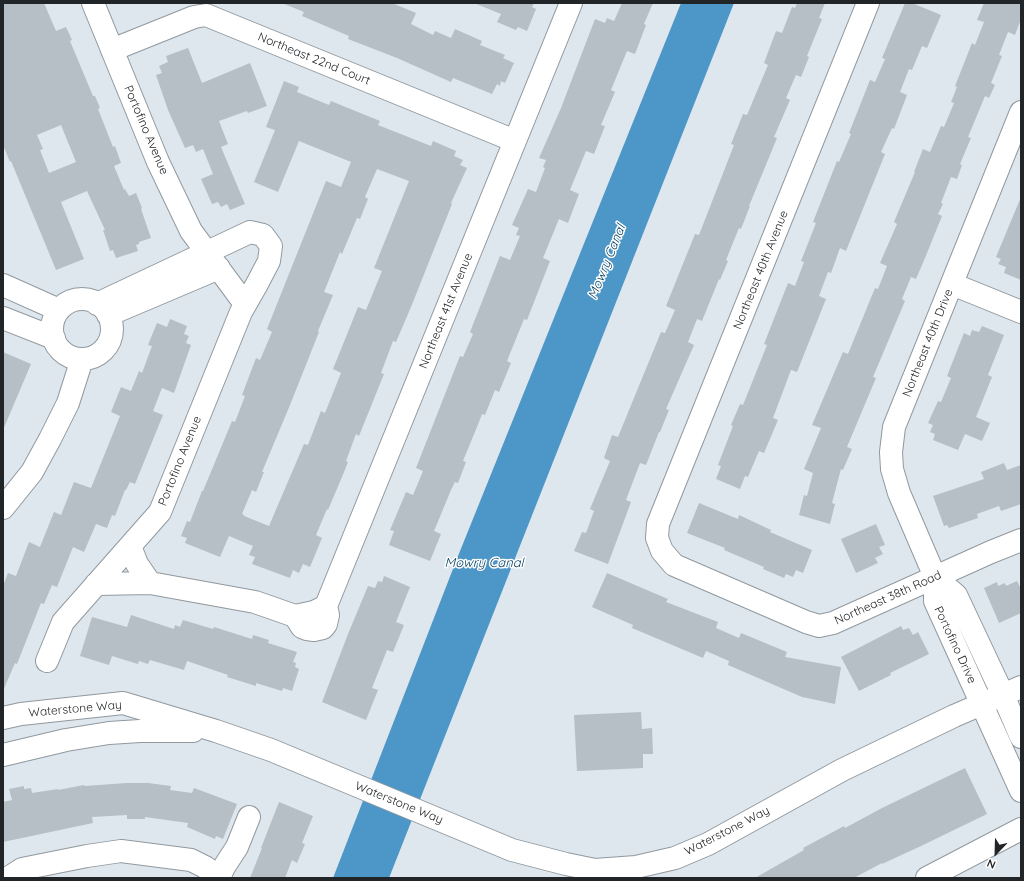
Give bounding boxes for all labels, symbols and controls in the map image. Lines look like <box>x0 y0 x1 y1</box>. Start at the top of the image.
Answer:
street label: Northeast 22nd Court <box>256 30 372 88</box>
street label: Portofino Avenue <box>121 83 171 177</box>
street label: Northeast 40th Avenue <box>730 208 792 332</box>
water label: Mowry Canal <box>585 222 629 302</box>
street label: Northeast 41st Avenue <box>416 251 476 371</box>
street label: Northeast 40th Drive <box>900 287 956 399</box>
street label: Portofino Avenue <box>155 414 205 508</box>
water label: Mowry Canal <box>444 555 524 571</box>
street label: Northeast 38th Road <box>832 568 944 628</box>
street label: Portofino Drive <box>931 604 979 686</box>
street label: Waterstone Way <box>28 698 122 720</box>
street label: Waterstone Way <box>353 779 445 827</box>
street label: Waterstone Way <box>682 803 772 859</box>
north arrow <box>976 833 1016 873</box>
text: N <box>985 856 998 872</box>

